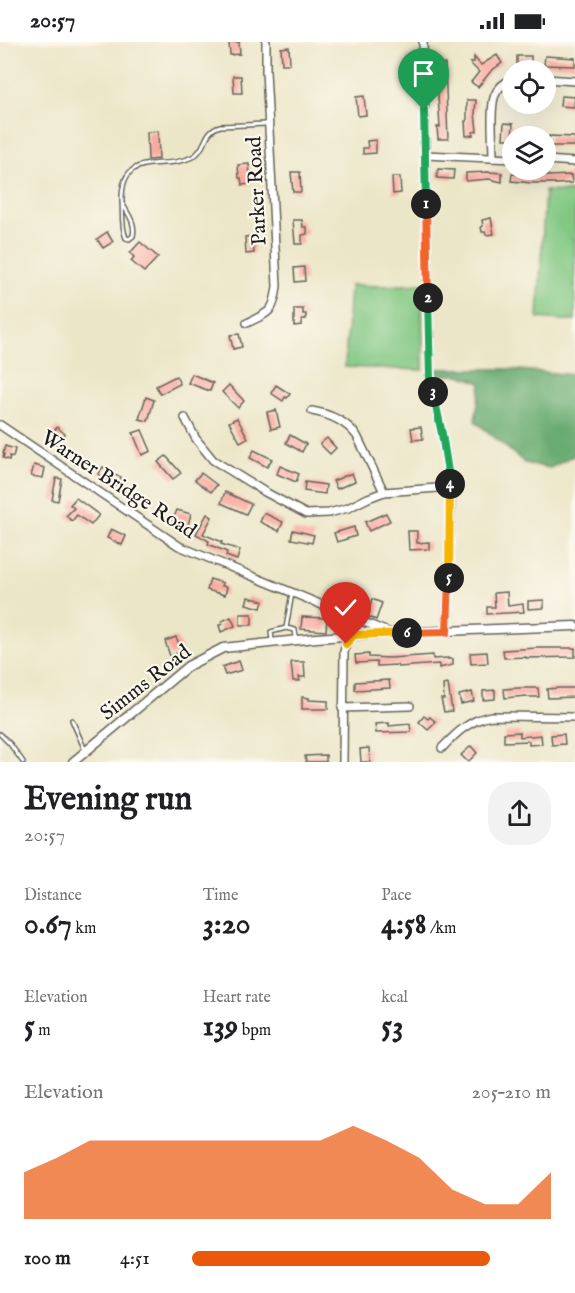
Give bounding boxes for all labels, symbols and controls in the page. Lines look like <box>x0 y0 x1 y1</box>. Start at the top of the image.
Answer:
text: 20:57 <box>30 7 75 35</box>
pin <box>398 48 449 110</box>
icon: arrive <box>407 57 440 90</box>
map controls <box>502 60 556 180</box>
button: locate <box>502 60 556 114</box>
button: layers <box>502 126 556 180</box>
street label: Parker Road <box>241 135 274 246</box>
pin: 1 <box>411 189 441 219</box>
text: 1 <box>423 194 429 214</box>
pin: 2 <box>413 283 443 313</box>
text: 2 <box>424 288 432 308</box>
pin: 3 <box>418 377 448 407</box>
text: 3 <box>430 382 436 402</box>
street label: Warner Bridge Road <box>35 425 202 546</box>
pin: 4 <box>435 469 465 499</box>
text: 4 <box>446 474 454 494</box>
pin: 5 <box>434 563 464 593</box>
text: 5 <box>446 568 452 588</box>
pin <box>320 582 371 644</box>
icon: check <box>329 591 362 624</box>
pin: 6 <box>392 618 422 648</box>
text: 6 <box>404 623 410 643</box>
street label: Simms Road <box>95 639 198 727</box>
text: Evening run <box>24 779 192 821</box>
button: share <box>488 782 551 845</box>
text: 20:57 <box>24 823 65 848</box>
text: Distance <box>24 886 82 906</box>
text: Time <box>203 886 238 906</box>
text: Pace <box>381 886 412 906</box>
text: 0.67 <box>24 906 72 944</box>
text: 3:20 <box>203 906 251 944</box>
text: 4:58 <box>381 906 427 944</box>
text: km <box>72 919 96 939</box>
text: /km <box>427 919 456 939</box>
text: Elevation <box>24 988 87 1008</box>
text: Heart rate <box>203 988 271 1008</box>
text: kcal <box>381 988 408 1008</box>
text: 5 <box>24 1008 35 1046</box>
text: 139 <box>203 1008 238 1046</box>
text: 53 <box>381 1008 403 1046</box>
text: m <box>35 1021 51 1041</box>
text: bpm <box>238 1021 271 1041</box>
text: Elevation <box>24 1080 103 1105</box>
text: 205–210 m <box>471 1080 551 1105</box>
text: 100 m <box>24 1246 71 1271</box>
text: 4:51 <box>120 1246 150 1271</box>

